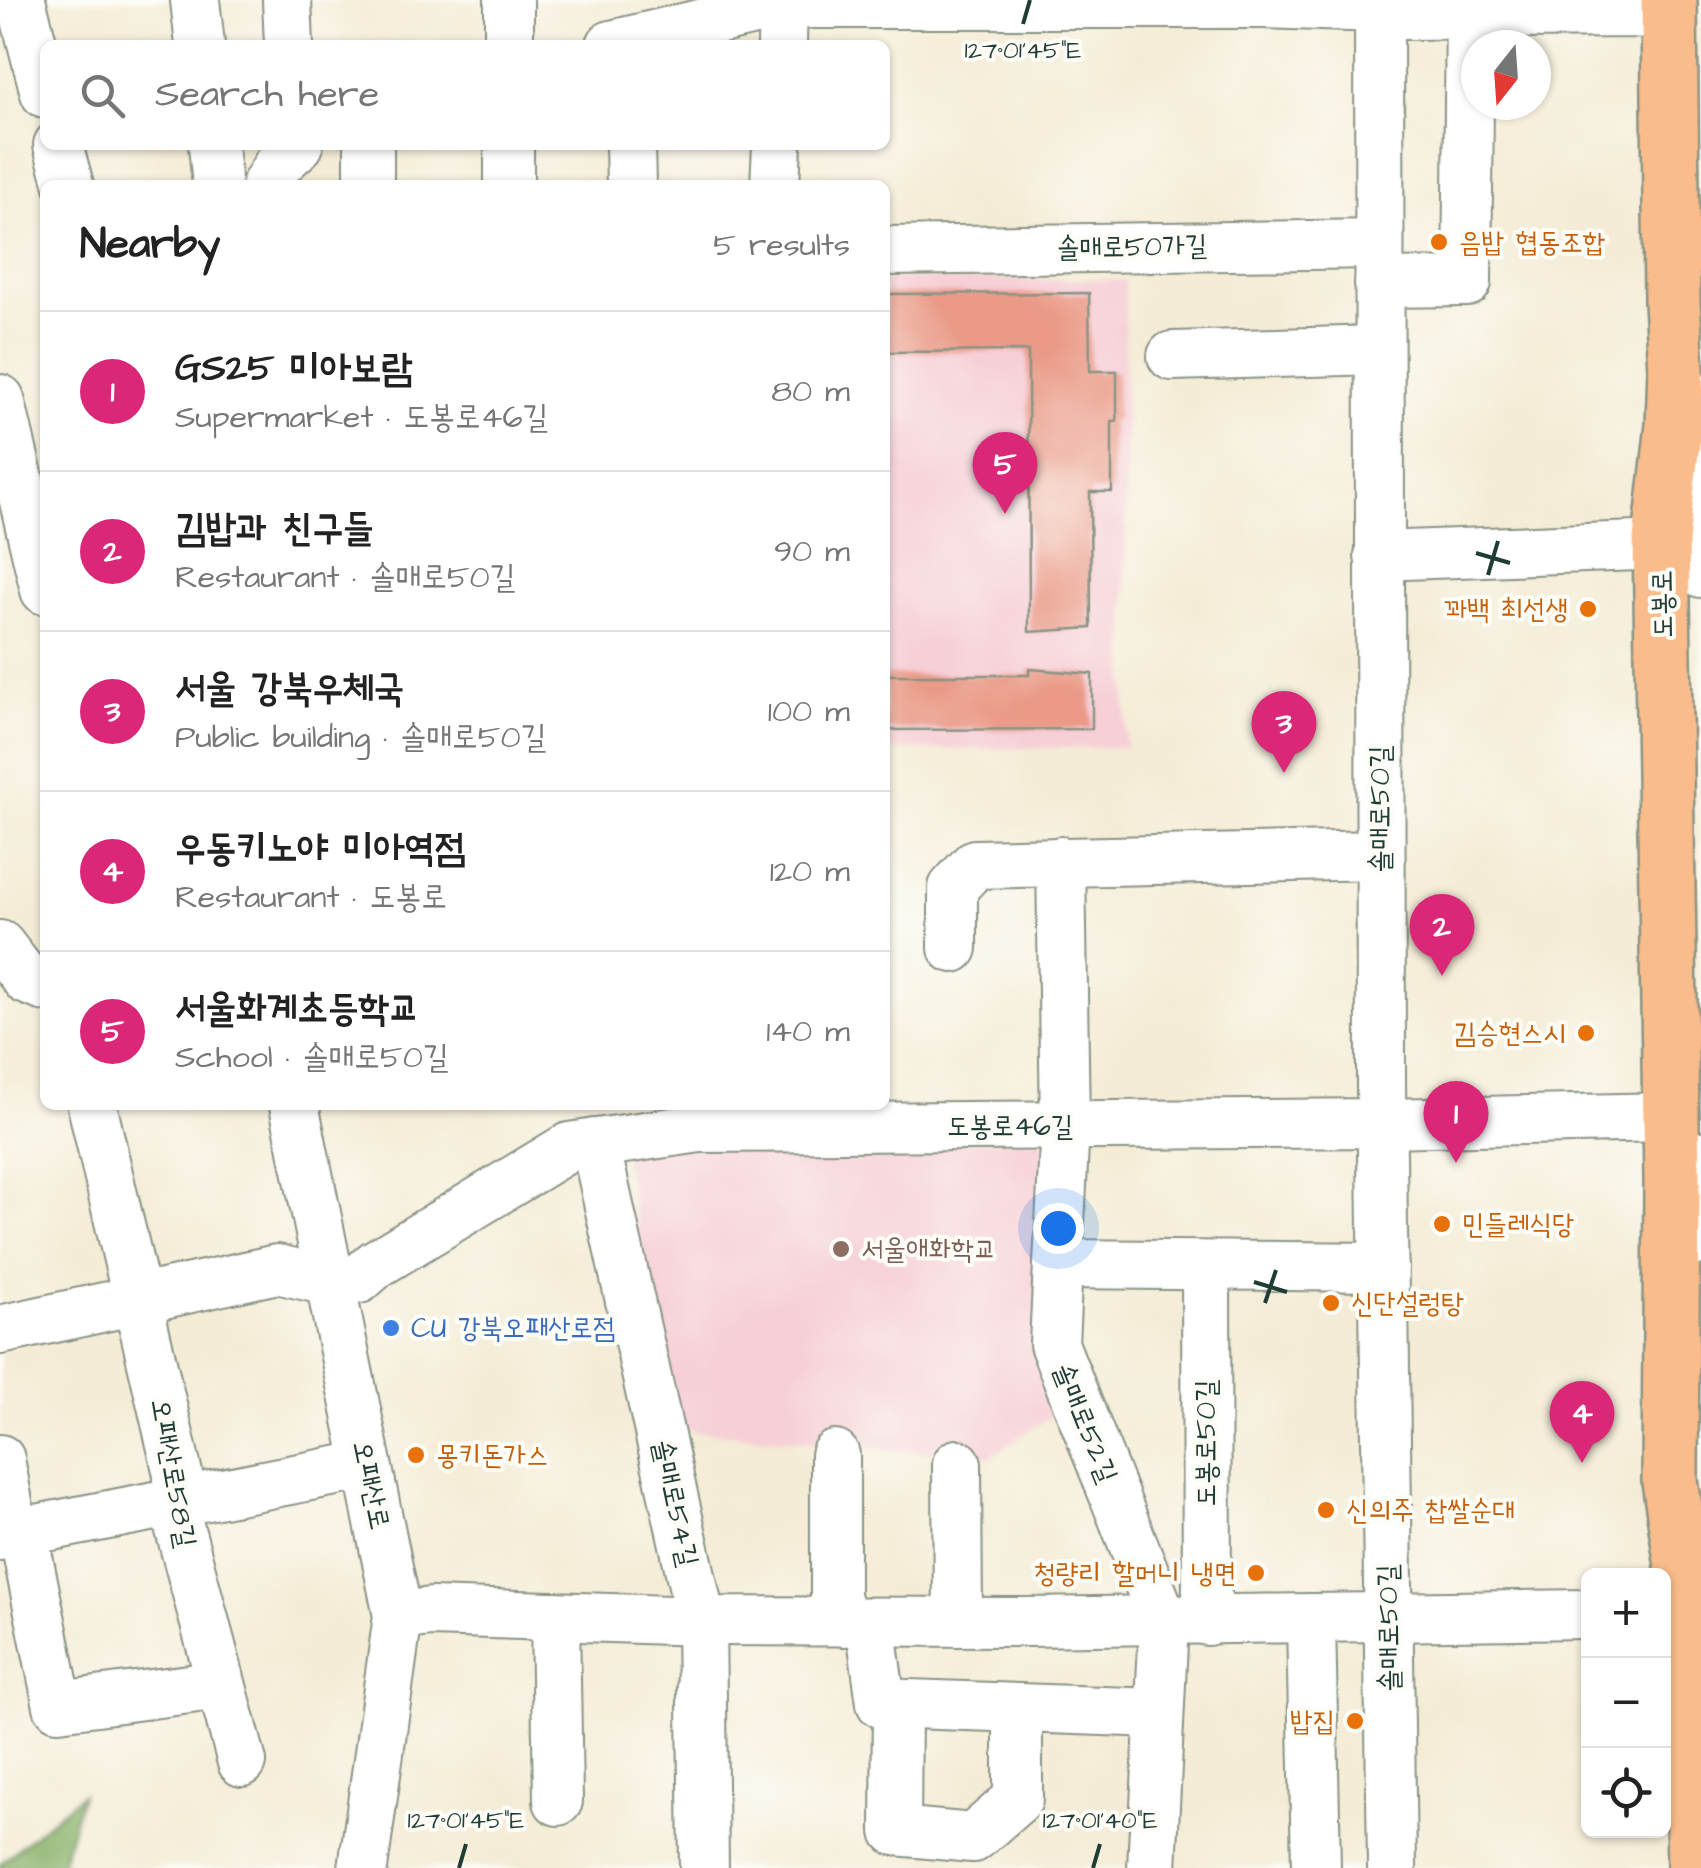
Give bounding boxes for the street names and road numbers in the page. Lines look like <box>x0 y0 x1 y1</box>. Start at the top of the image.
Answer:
street label: 솔매로50가길 <box>1057 226 1207 268</box>
street label: 도봉로 <box>1643 570 1683 638</box>
street label: 솔매로50길 <box>1361 745 1400 873</box>
street label: 도봉로46길 <box>947 1107 1073 1146</box>
street label: 솔매로52길 <box>1043 1357 1127 1489</box>
street label: 도봉로50길 <box>1187 1379 1226 1507</box>
street label: 오패산로58길 <box>141 1395 205 1551</box>
street label: 솔매로54길 <box>643 1436 707 1570</box>
street label: 오패산로 <box>343 1437 399 1533</box>
street label: 솔매로50길 <box>1368 1564 1410 1692</box>

